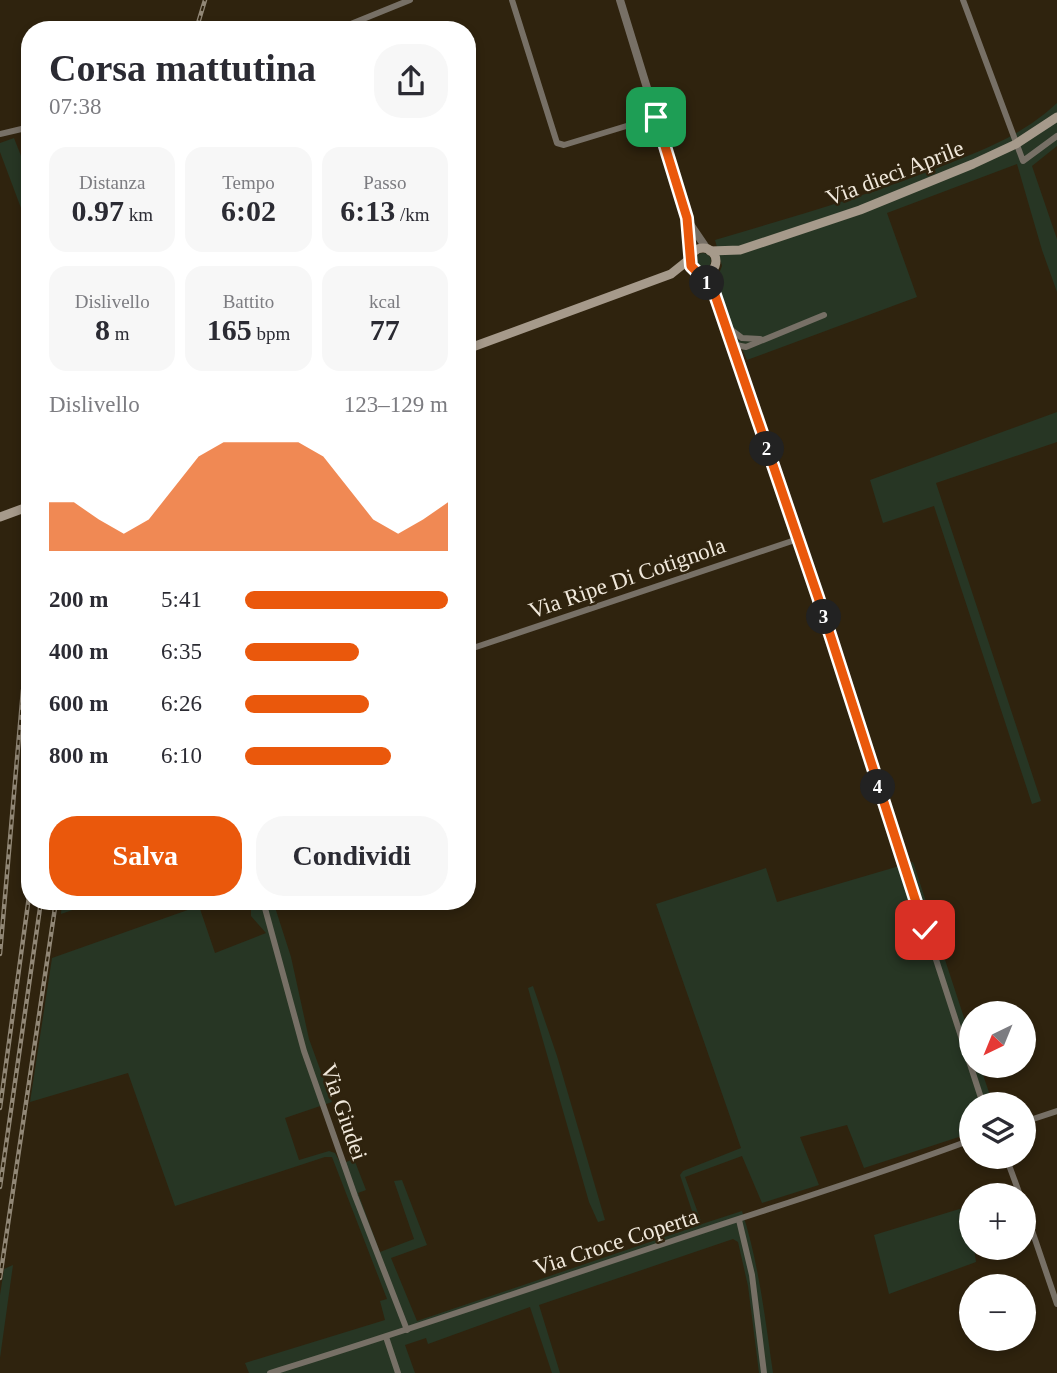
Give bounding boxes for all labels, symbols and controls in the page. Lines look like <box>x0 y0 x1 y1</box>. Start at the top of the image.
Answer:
button: share <box>374 44 448 118</box>
text: Corsa mattutina <box>49 47 316 89</box>
pin <box>626 87 686 147</box>
text: 07:38 <box>49 94 101 119</box>
icon: arrive <box>637 98 675 136</box>
street label: Via dieci Aprile <box>823 135 967 211</box>
text: Distanza <box>79 172 145 193</box>
text: Tempo <box>222 172 275 193</box>
text: Passo <box>363 172 406 193</box>
text: 0.97 <box>71 194 124 227</box>
text: 6:02 <box>221 194 276 227</box>
text: 6:13 <box>340 194 395 227</box>
text: km <box>124 204 153 225</box>
text: /km <box>395 204 429 225</box>
pin: 1 <box>690 266 724 300</box>
text: 1 <box>702 272 711 293</box>
text: Dislivello <box>75 291 150 312</box>
text: Battito <box>223 291 274 312</box>
text: kcal <box>369 291 401 312</box>
text: 8 <box>95 313 110 346</box>
text: 165 <box>207 313 252 346</box>
text: 77 <box>370 313 400 346</box>
text: m <box>110 323 129 344</box>
text: bpm <box>252 323 290 344</box>
text: Dislivello <box>49 392 140 417</box>
text: 123–129 m <box>344 392 448 417</box>
pin: 2 <box>750 432 784 466</box>
text: 2 <box>762 438 771 459</box>
street label: Via Ripe Di Cotignola <box>525 533 729 623</box>
text: 200 m <box>49 587 108 612</box>
text: 5:41 <box>161 587 202 612</box>
pin: 3 <box>806 600 842 634</box>
text: 3 <box>819 606 828 627</box>
text: 400 m <box>49 639 108 664</box>
text: 6:35 <box>161 639 202 664</box>
text: 600 m <box>49 691 108 716</box>
text: 6:26 <box>161 691 202 716</box>
text: 800 m <box>49 743 108 768</box>
text: 6:10 <box>161 743 202 768</box>
pin: 4 <box>860 770 896 804</box>
text: 4 <box>873 776 882 797</box>
button: Salva <box>49 816 242 896</box>
button: Condividi <box>256 816 448 896</box>
pin <box>895 900 955 960</box>
icon: check <box>906 911 944 949</box>
north arrow <box>959 1001 1036 1078</box>
map controls <box>959 1001 1036 1351</box>
street label: Via Giudei <box>316 1061 372 1163</box>
button: layers <box>959 1092 1036 1169</box>
button: + <box>959 1183 1036 1260</box>
street label: Via Croce Coperta <box>531 1204 701 1280</box>
button: − <box>959 1274 1036 1351</box>

